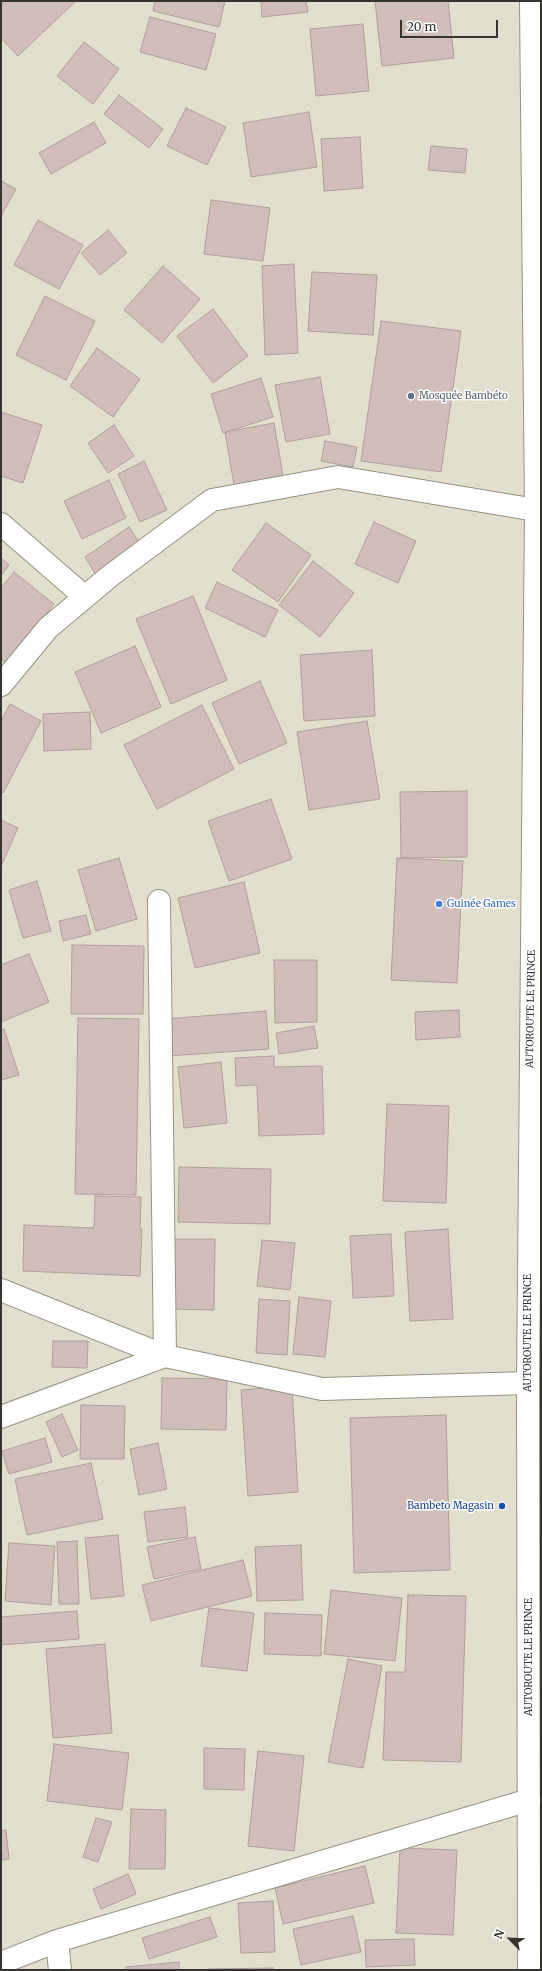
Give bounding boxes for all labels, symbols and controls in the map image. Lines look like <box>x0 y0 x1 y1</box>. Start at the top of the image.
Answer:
scale bar <box>402 12 500 38</box>
text: 20 m <box>407 19 436 34</box>
place label: Mosquée Bambéto <box>419 390 508 402</box>
marker: Mosquée Bambéto <box>406 391 416 401</box>
place label: Guinée Games <box>447 898 516 910</box>
marker: Guinée Games <box>434 899 444 909</box>
street label: AUTOROUTE LE PRINCE <box>524 950 538 1068</box>
street label: AUTOROUTE LE PRINCE <box>522 1274 534 1392</box>
place label: Bambeto Magasin <box>407 1500 494 1512</box>
marker: Bambeto Magasin <box>497 1501 507 1511</box>
street label: AUTOROUTE LE PRINCE <box>523 1598 535 1716</box>
north arrow <box>490 1919 530 1959</box>
text: N <box>491 1927 507 1941</box>

